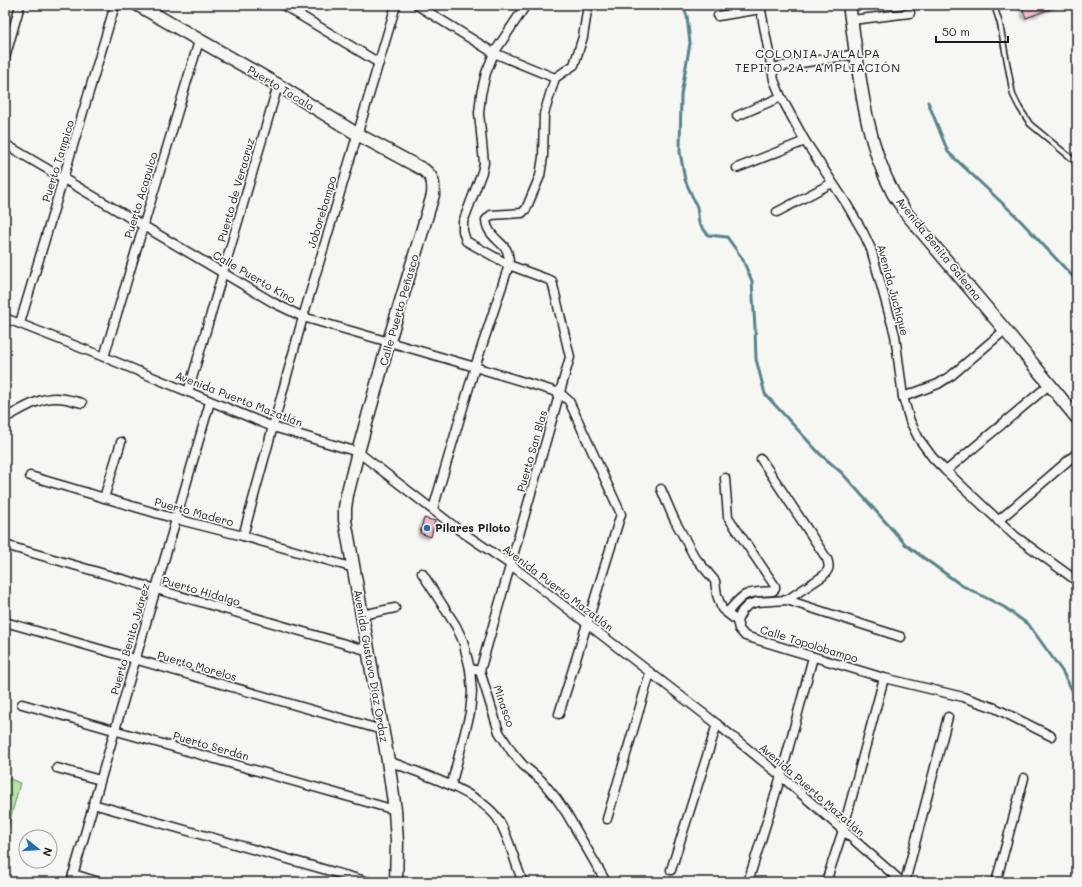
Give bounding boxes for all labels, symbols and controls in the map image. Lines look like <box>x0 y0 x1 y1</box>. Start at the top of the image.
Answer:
scale bar <box>936 18 1008 44</box>
text: 50 m <box>942 23 970 39</box>
district label: COLONIA JALALPA TEPITO 2A. AMPLIACIÓN <box>735 45 901 75</box>
street label: Puerto Tacala <box>245 62 318 114</box>
street label: Puerto Tampico <box>38 118 77 204</box>
street label: Puerto de Veracruz <box>213 136 258 244</box>
street label: Puerto Acapulco <box>120 149 161 240</box>
street label: Joborebampo <box>303 174 340 250</box>
street label: Avenida Benita Galeana <box>893 194 986 303</box>
street label: Avenida Juchique <box>874 243 913 337</box>
street label: Calle Puerto Kino <box>210 247 299 307</box>
street label: Calle Puerto Peñasco <box>375 252 422 367</box>
street label: Avenida Puerto Mazatlán <box>173 367 305 430</box>
street label: Puerto San Blas <box>513 408 550 493</box>
street label: Puerto Madero <box>153 494 236 529</box>
place label: Pilares Piloto <box>435 520 511 535</box>
marker: Pilares Piloto <box>422 523 432 533</box>
street label: Avenida Puerto Mazatlán <box>500 541 617 634</box>
street label: Puerto Hidalgo <box>160 572 242 609</box>
street label: Puerto Benito Juárez <box>106 581 153 696</box>
street label: Avenida Gustavo Díaz Ordaz <box>351 588 392 743</box>
street label: Calle Topolobampo <box>758 621 860 666</box>
street label: Puerto Morelos <box>156 647 239 684</box>
street label: Minasco <box>490 683 519 729</box>
street label: Puerto Serdán <box>171 728 251 764</box>
street label: Avenida Puerto Mazatlán <box>756 740 868 840</box>
north arrow <box>18 829 58 869</box>
text: N <box>40 846 56 858</box>

